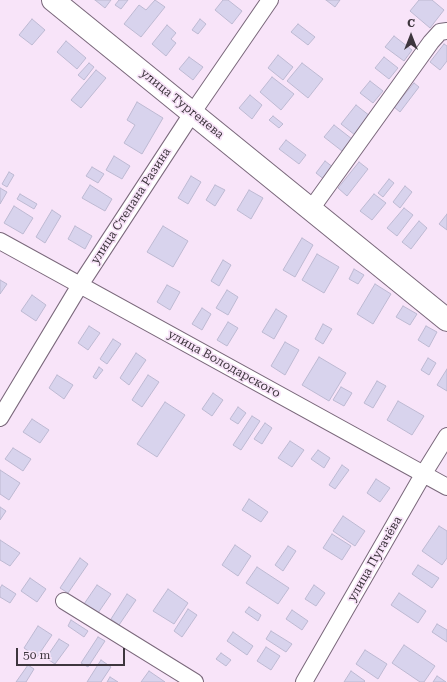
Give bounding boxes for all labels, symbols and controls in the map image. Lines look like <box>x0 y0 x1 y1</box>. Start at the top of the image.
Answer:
north arrow <box>391 16 431 56</box>
text: С <box>407 17 415 30</box>
street label: улица Тургенева <box>137 66 227 142</box>
street label: улица Степана Разина <box>88 145 174 267</box>
street label: улица Володарского <box>165 327 283 401</box>
street label: улица Пугачёва <box>345 514 405 604</box>
scale bar <box>18 640 127 666</box>
text: 50 m <box>23 648 50 662</box>

